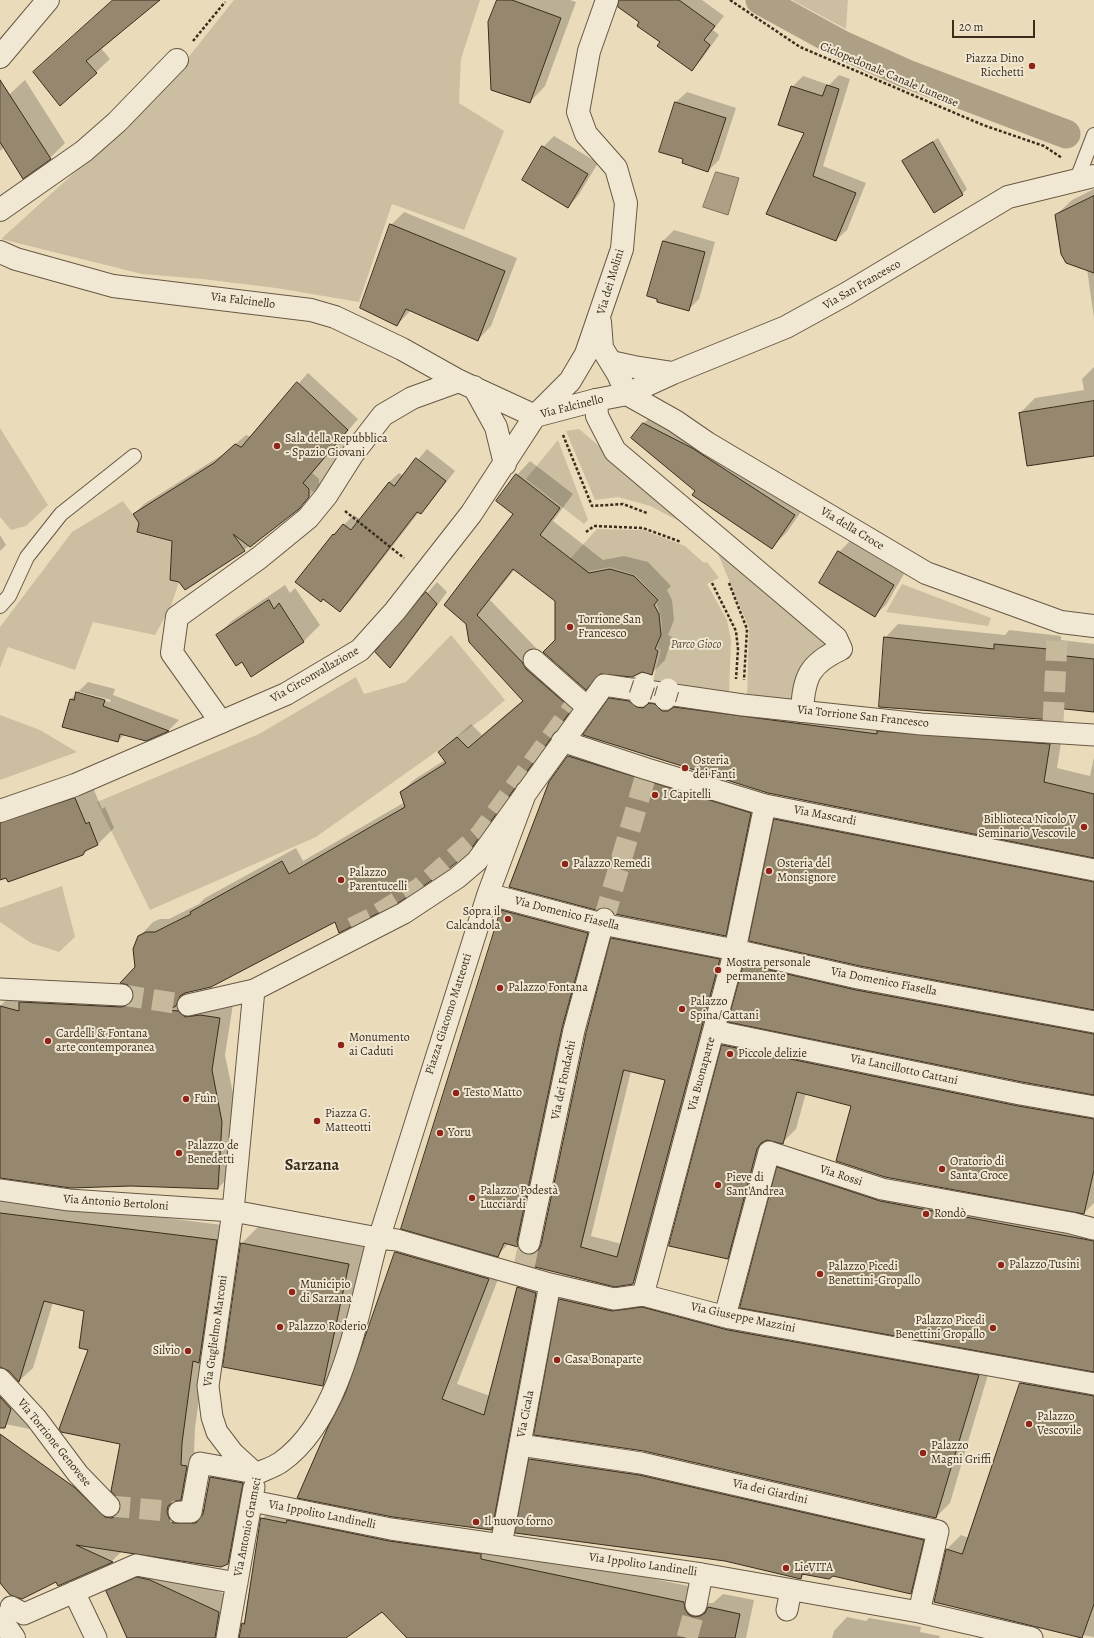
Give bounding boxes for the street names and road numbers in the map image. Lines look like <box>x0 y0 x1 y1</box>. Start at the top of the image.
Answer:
street label: Ciclopedonale Canale Lunense <box>818 39 960 111</box>
street label: Via dei Molini <box>594 247 628 317</box>
street label: Via San Francesco <box>821 257 903 313</box>
street label: Via Falcinello <box>210 290 276 312</box>
street label: Via Falcinello <box>539 392 605 422</box>
street label: Via della Croce <box>818 504 886 554</box>
street label: Via Circonvallazione <box>268 644 362 706</box>
street label: Via Torrione San Francesco <box>797 703 929 731</box>
street label: Via Mascardi <box>792 803 858 829</box>
street label: Via Domenico Fiasella <box>513 894 621 934</box>
street label: Piazza Giacomo Matteotti <box>423 952 475 1076</box>
street label: Via Domenico Fiasella <box>830 965 938 999</box>
street label: Via Buonaparte <box>685 1036 719 1112</box>
street label: Via dei Fondachi <box>549 1039 579 1121</box>
street label: Via Lancillotto Cattani <box>849 1052 959 1088</box>
street label: Via Rossi <box>818 1162 864 1190</box>
street label: Via Antonio Bertoloni <box>63 1192 169 1214</box>
street label: Via Guglielmo Marconi <box>201 1274 231 1388</box>
street label: Via Giuseppe Mazzini <box>689 1300 797 1336</box>
street label: Via Cicala <box>514 1389 538 1439</box>
street label: Via Torrione Genovese <box>14 1396 94 1490</box>
street label: Via Antonio Gramsci <box>231 1476 265 1578</box>
street label: Via dei Giardini <box>731 1476 809 1508</box>
street label: Via Ippolito Landinelli <box>267 1498 377 1532</box>
street label: Via Ippolito Landinelli <box>588 1550 698 1580</box>

